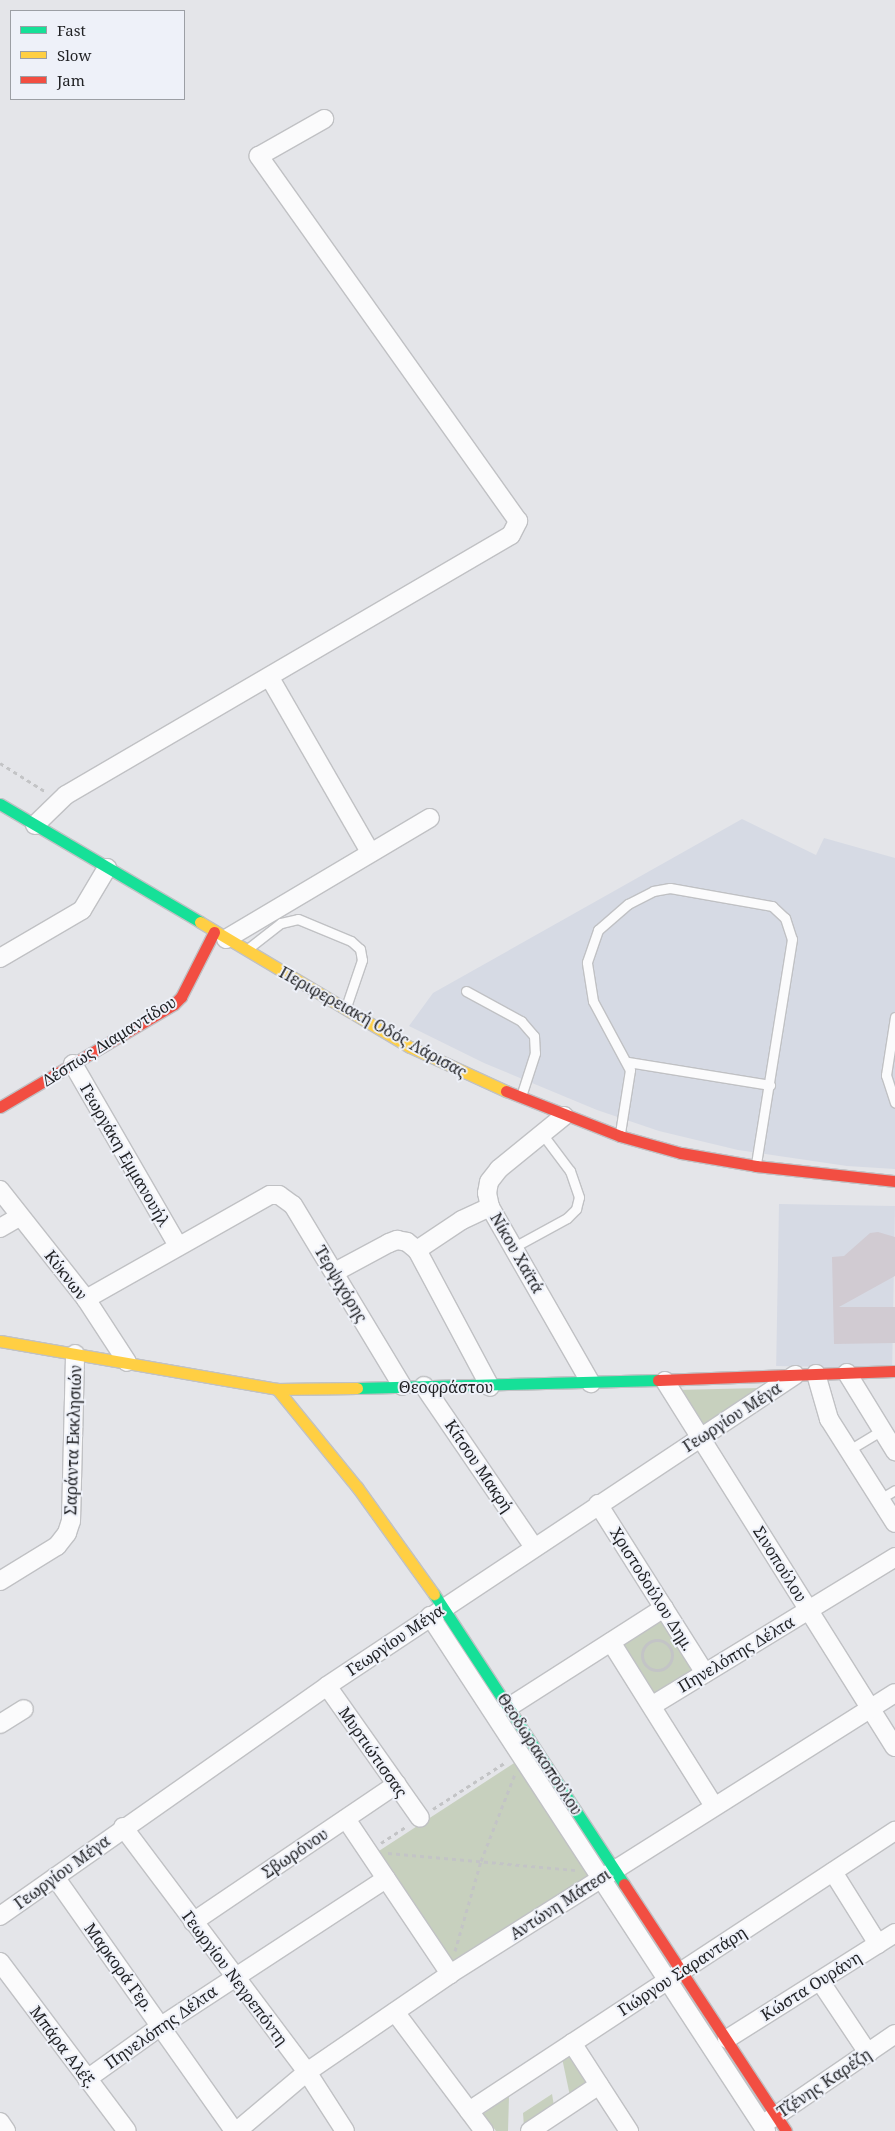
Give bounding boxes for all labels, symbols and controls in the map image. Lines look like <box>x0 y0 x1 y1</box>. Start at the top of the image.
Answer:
legend <box>10 10 185 100</box>
text: Fast <box>57 20 86 40</box>
text: Slow <box>57 45 91 65</box>
text: Jam <box>57 70 85 90</box>
street label: Περιφερειακή Οδός Λάρισας <box>276 962 470 1082</box>
street label: Δέσπως Διαμαντίδου <box>39 992 179 1090</box>
street label: Γεωργάκη Εμμανουήλ <box>76 1080 174 1230</box>
street label: Νίκου Χαϊτά <box>486 1209 548 1297</box>
street label: Τερψιχόρης <box>311 1242 371 1326</box>
street label: Κύκνων <box>41 1246 91 1304</box>
street label: Σαράντα Εκκλησιών <box>61 1365 85 1515</box>
street label: Θεοφράστου <box>399 1377 493 1397</box>
street label: Γεωργίου Μέγα <box>679 1378 785 1456</box>
street label: Κίτσου Μακρή <box>441 1416 517 1516</box>
street label: Σινοπούλου <box>749 1523 811 1605</box>
street label: Χριστοδούλου Δημ. <box>606 1524 698 1654</box>
street label: Γεωργίου Μέγα <box>343 1600 447 1680</box>
street label: Πηνελόπης Δέλτα <box>674 1612 798 1696</box>
street label: Θεοδωρακοπούλου <box>493 1689 587 1819</box>
street label: Μυρτιώτισσας <box>335 1703 411 1801</box>
street label: Σβωρόνου <box>258 1824 332 1882</box>
street label: Γεωργίου Μέγα <box>10 1831 114 1913</box>
street label: Αντώνη Μάτεσι <box>506 1864 614 1944</box>
street label: Γεωργίου Νεγρεπόντη <box>178 1907 292 2049</box>
street label: Μαρκορά Γερ. <box>81 1919 157 2015</box>
street label: Γιώργου Σαραντάρη <box>614 1922 750 2020</box>
street label: Κώστα Ουράνη <box>757 1948 865 2024</box>
street label: Πηνελόπης Δέλτα <box>101 1981 221 2073</box>
street label: Μπάρα Αλέξ. <box>26 2002 100 2092</box>
street label: Τζένης Καρέζη <box>773 2045 875 2121</box>

